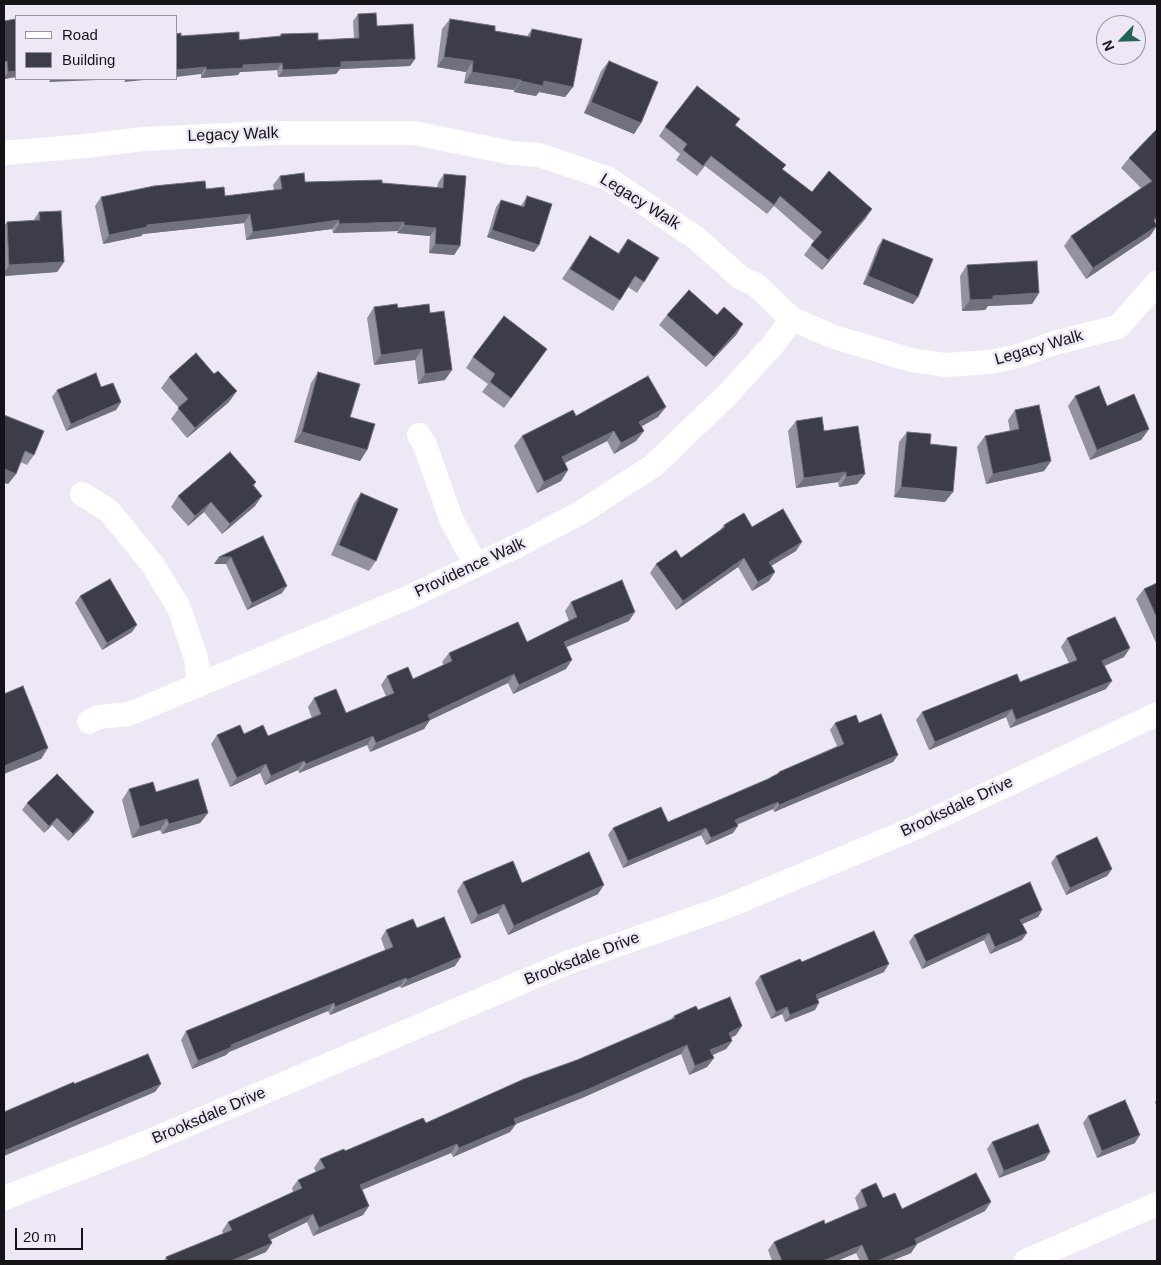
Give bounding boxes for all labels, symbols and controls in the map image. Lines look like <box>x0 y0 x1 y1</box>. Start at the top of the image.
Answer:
legend <box>15 15 178 80</box>
north arrow <box>1096 15 1146 65</box>
text: Road <box>62 26 98 43</box>
text: N <box>1099 38 1118 54</box>
text: Building <box>62 51 115 68</box>
street label: Legacy Walk <box>187 124 279 146</box>
street label: Legacy Walk <box>596 170 684 234</box>
street label: Legacy Walk <box>993 326 1085 370</box>
street label: Providence Walk <box>412 534 528 602</box>
street label: Brooksdale Drive <box>898 773 1016 841</box>
street label: Brooksdale Drive <box>522 928 642 990</box>
street label: Brooksdale Drive <box>149 1083 269 1149</box>
scale bar <box>18 1218 85 1250</box>
text: 20 m <box>23 1228 56 1245</box>

